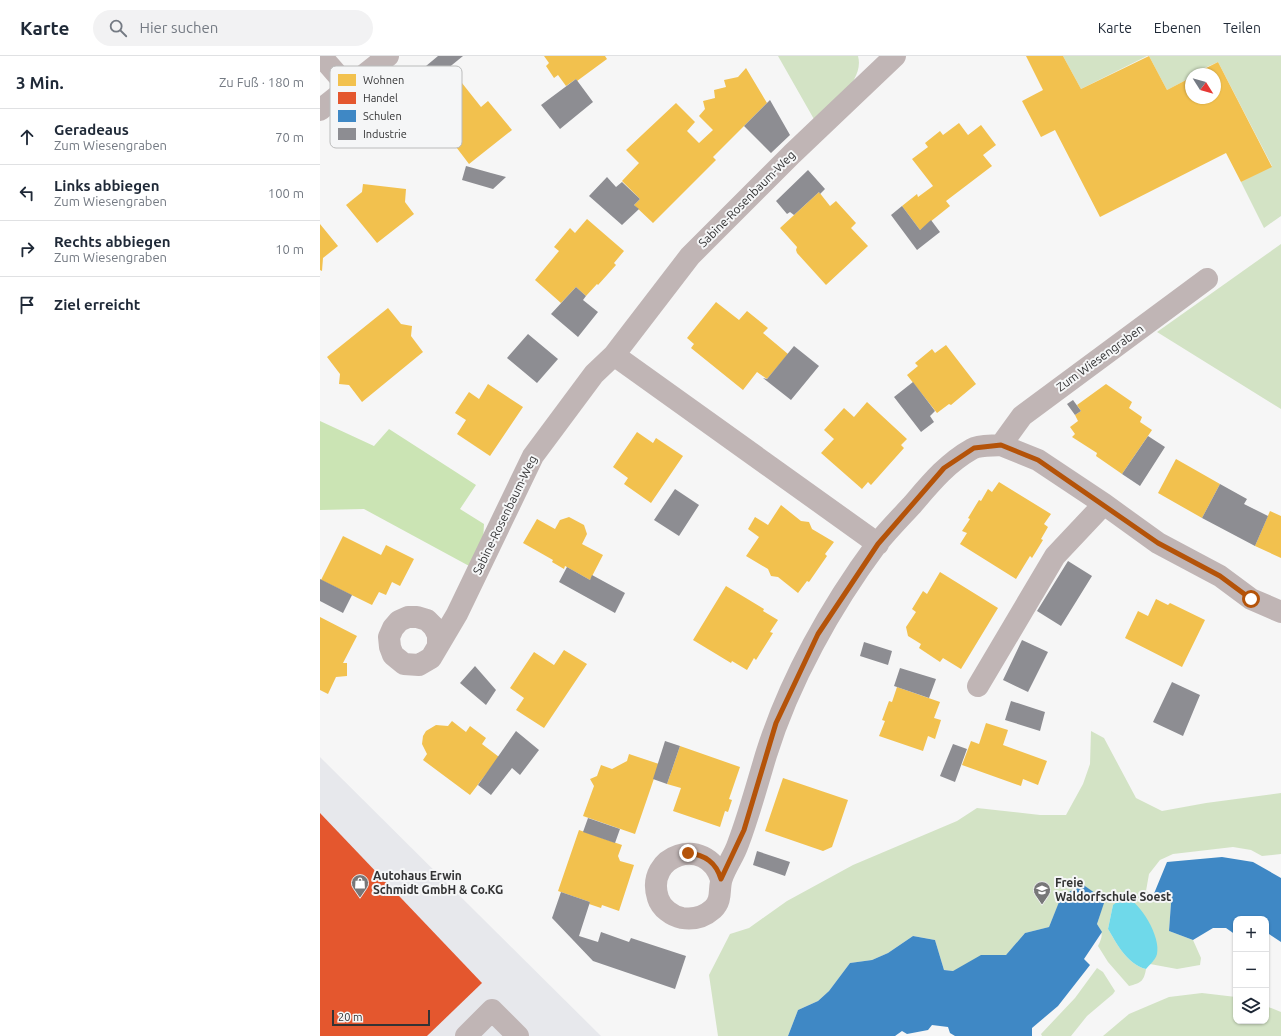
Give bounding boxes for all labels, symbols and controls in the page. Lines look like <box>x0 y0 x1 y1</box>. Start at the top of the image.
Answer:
search box <box>93 10 373 46</box>
text: Karte <box>20 17 69 39</box>
icon: search <box>107 17 129 39</box>
text: Hier suchen <box>139 19 218 36</box>
text: Karte <box>1098 20 1132 36</box>
text: Ebenen <box>1154 20 1201 36</box>
text: Teilen <box>1223 20 1261 36</box>
legend <box>330 66 462 148</box>
north arrow <box>1185 68 1221 104</box>
text: 3 Min. <box>16 73 64 92</box>
text: Wohnen <box>363 74 404 86</box>
text: Zu Fuß · 180 m <box>219 75 304 89</box>
text: Handel <box>363 92 398 104</box>
text: Schulen <box>363 110 402 122</box>
text: Geradeaus <box>54 121 129 138</box>
icon: ahead <box>16 126 38 148</box>
text: Industrie <box>363 128 407 140</box>
text: 70 m <box>275 130 304 144</box>
text: Zum Wiesengraben <box>54 138 167 152</box>
street label: Sabine-Rosenbaum-Weg <box>696 148 797 249</box>
text: Links abbiegen <box>54 177 159 194</box>
icon: left <box>16 182 38 204</box>
text: 100 m <box>268 186 304 200</box>
text: Zum Wiesengraben <box>54 194 167 208</box>
text: Rechts abbiegen <box>54 233 171 250</box>
icon: right <box>16 238 38 260</box>
text: 10 m <box>275 242 304 256</box>
text: Zum Wiesengraben <box>54 250 167 264</box>
icon: arrive <box>16 294 38 316</box>
text: Ziel erreicht <box>54 296 140 313</box>
street label: Zum Wiesengraben <box>1054 322 1146 394</box>
street label: Sabine-Rosenbaum-Weg <box>470 453 539 576</box>
route start <box>1242 590 1260 608</box>
route end <box>679 844 697 862</box>
place label: Autohaus Erwin Schmidt GmbH & Co.KG <box>373 869 503 896</box>
shop icon: Autohaus Erwin Schmidt GmbH & Co.KG <box>350 873 370 898</box>
place label: Freie Waldorfschule Soest <box>1055 876 1171 903</box>
school or university icon: Freie Waldorfschule Soest <box>1032 880 1052 905</box>
map controls <box>1233 916 1269 1024</box>
button: + <box>1233 916 1269 952</box>
button: − <box>1233 952 1269 988</box>
button: layers <box>1233 988 1269 1024</box>
scale bar <box>332 1008 430 1027</box>
text: 20 m <box>338 1011 362 1023</box>

